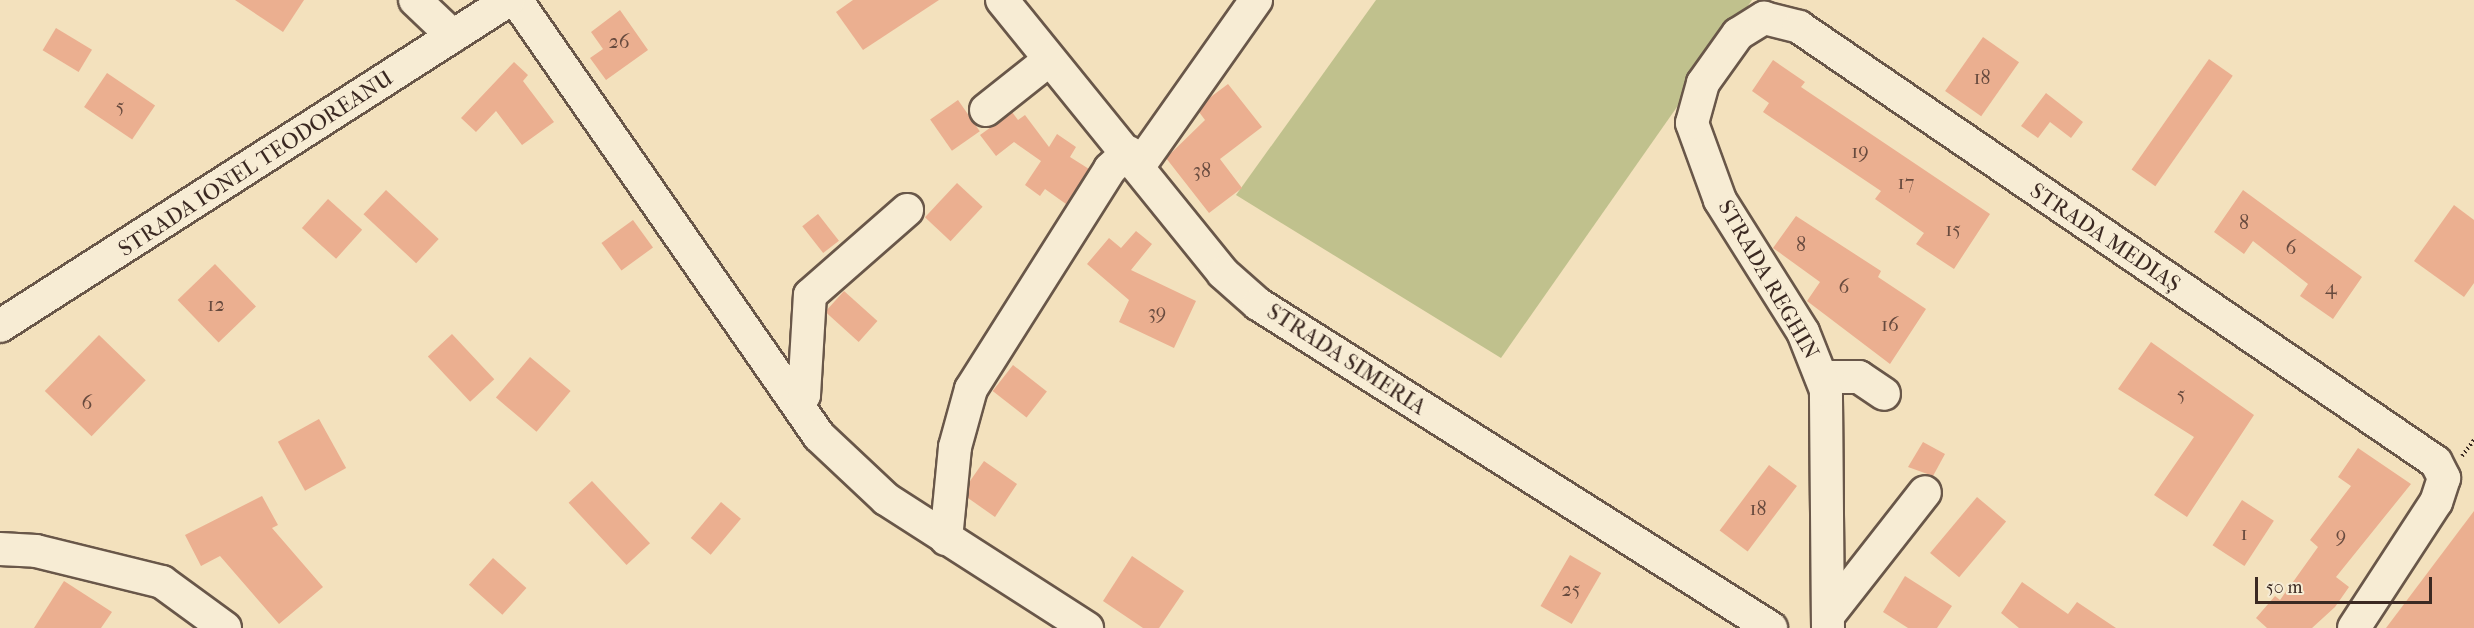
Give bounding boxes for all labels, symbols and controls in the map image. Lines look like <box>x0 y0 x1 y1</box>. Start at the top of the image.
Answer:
house number: 26 <box>608 29 630 53</box>
street label: STRADA IONEL TEODOREANU <box>114 65 398 263</box>
house number: 18 <box>1973 65 1991 89</box>
house number: 5 <box>116 94 124 118</box>
house number: 19 <box>1851 139 1869 163</box>
house number: 38 <box>1193 158 1211 182</box>
house number: 17 <box>1898 170 1914 194</box>
street label: STRADA MEDIAȘ <box>2025 178 2185 298</box>
street label: STRADA REGHIN <box>1712 196 1824 364</box>
house number: 8 <box>2239 210 2249 234</box>
house number: 15 <box>1945 217 1961 241</box>
house number: 8 <box>1796 232 1806 256</box>
house number: 6 <box>2286 235 2296 259</box>
house number: 6 <box>1839 274 1849 298</box>
house number: 4 <box>2325 275 2337 299</box>
house number: 12 <box>207 292 225 316</box>
street label: STRADA SIMERIA <box>1262 299 1430 421</box>
house number: 39 <box>1148 300 1166 324</box>
house number: 16 <box>1881 312 1899 336</box>
house number: 5 <box>2177 382 2185 406</box>
house number: 6 <box>82 390 92 414</box>
house number: 18 <box>1749 496 1767 520</box>
house number: 1 <box>2240 521 2248 545</box>
house number: 9 <box>2336 523 2346 547</box>
scale bar <box>2258 565 2435 603</box>
house number: 25 <box>1562 577 1580 601</box>
text: 50 m <box>2266 577 2302 598</box>

